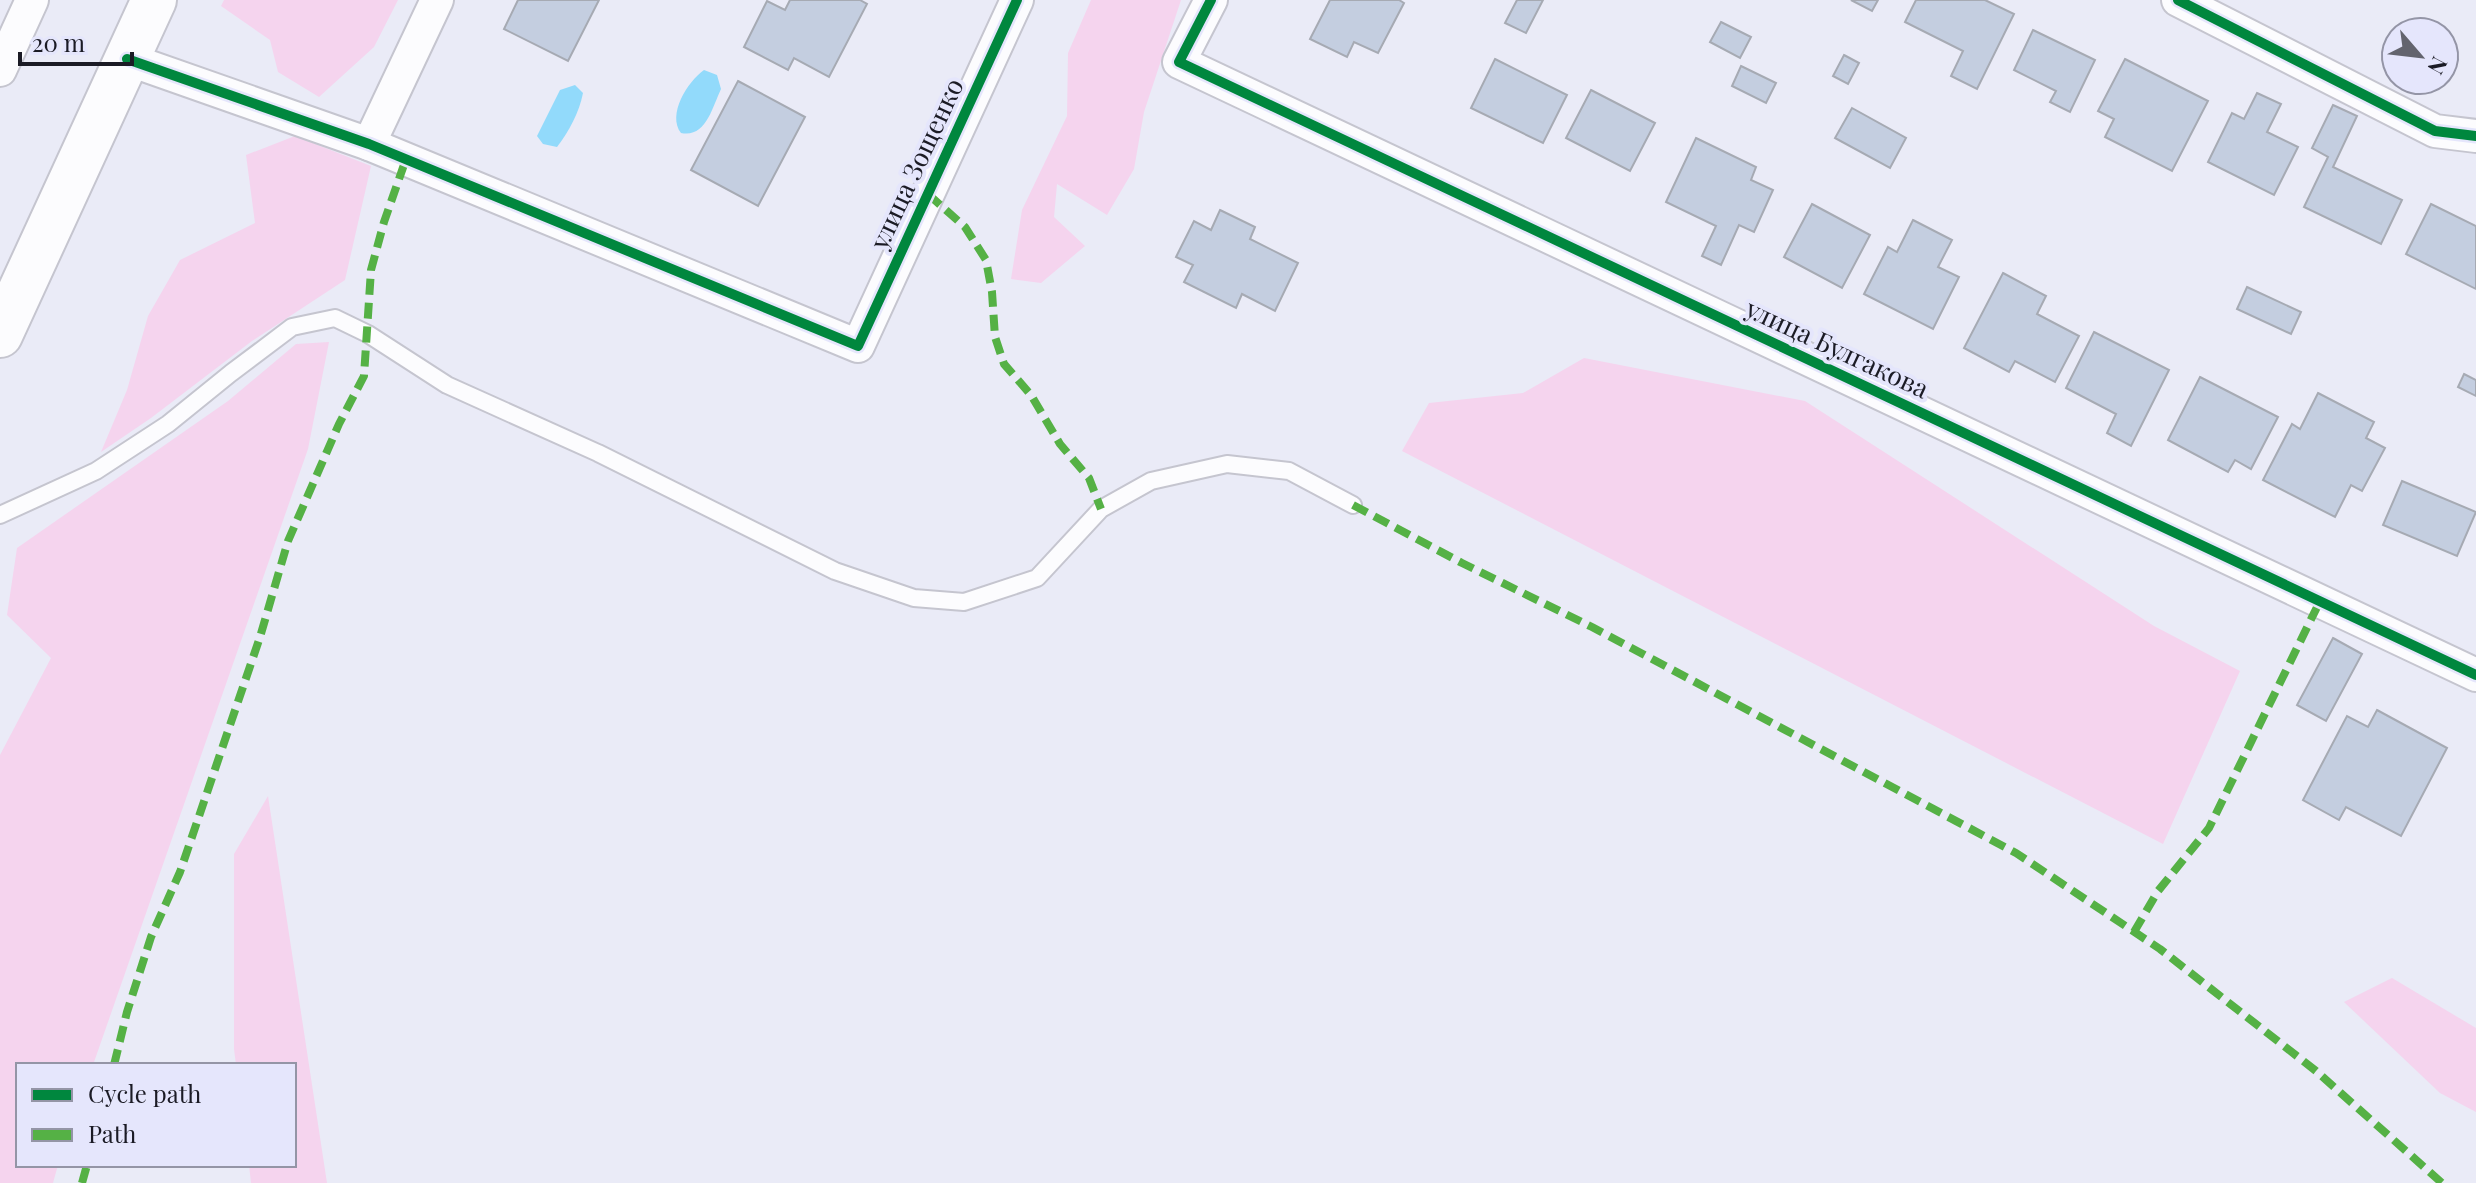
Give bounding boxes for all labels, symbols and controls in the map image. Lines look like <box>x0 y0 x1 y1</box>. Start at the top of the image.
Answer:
scale bar <box>20 16 132 66</box>
north arrow <box>2380 16 2460 96</box>
text: 20 m <box>32 26 85 58</box>
text: N <box>2422 52 2456 80</box>
street label: улица Зощенко <box>860 72 971 255</box>
street label: улица Булгакова <box>1740 290 1935 405</box>
legend <box>16 1063 296 1167</box>
text: Cycle path <box>88 1077 201 1109</box>
text: Path <box>88 1117 136 1149</box>

